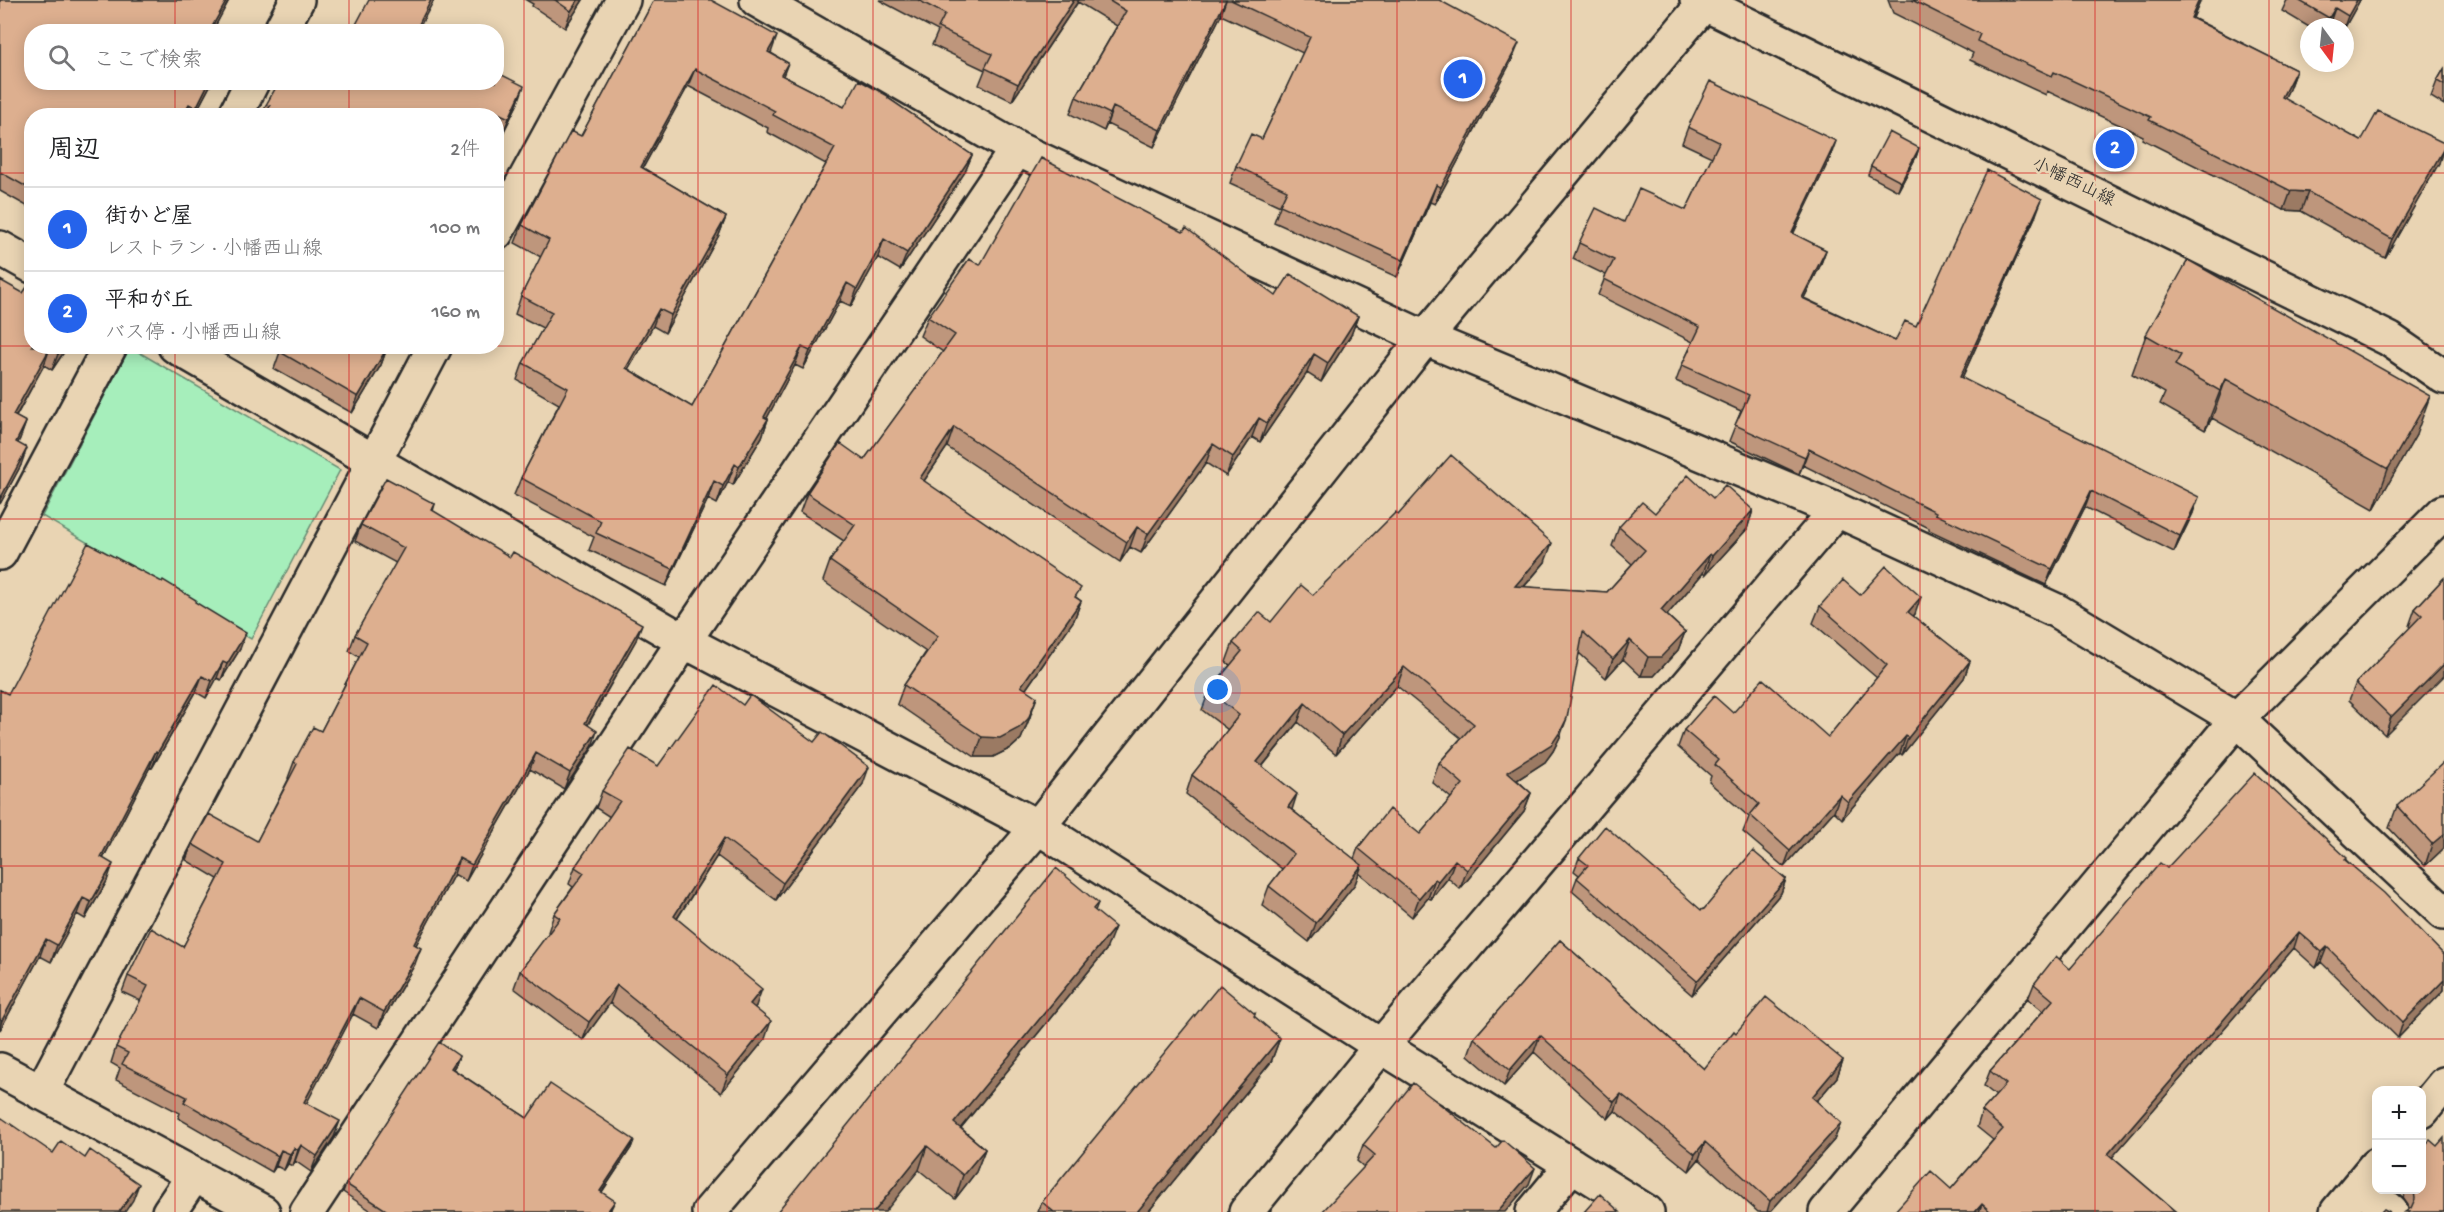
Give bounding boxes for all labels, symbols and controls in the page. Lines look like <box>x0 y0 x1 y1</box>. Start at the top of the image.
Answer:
north arrow <box>2300 18 2354 72</box>
search box <box>24 24 504 90</box>
icon: search <box>45 41 78 74</box>
text: ここで検索 <box>93 49 203 75</box>
pin: 1 <box>1444 56 1482 101</box>
pin: 2 <box>2096 126 2134 172</box>
text: 周辺 <box>48 137 100 168</box>
text: 2件 <box>450 140 480 163</box>
street label: 小幡西山線 <box>2028 153 2118 212</box>
text: 街かど屋 <box>105 205 193 231</box>
text: 1 <box>63 218 72 241</box>
text: 100 m <box>430 218 480 241</box>
text: レストラン · 小幡西山線 <box>105 239 322 262</box>
text: 平和が丘 <box>105 289 193 315</box>
text: 2 <box>63 302 72 325</box>
text: 160 m <box>431 302 480 325</box>
text: バス停 · 小幡西山線 <box>105 323 281 346</box>
your location <box>1203 675 1232 704</box>
map controls <box>2372 1086 2426 1194</box>
button: + <box>2372 1086 2426 1140</box>
button: − <box>2372 1140 2426 1194</box>

